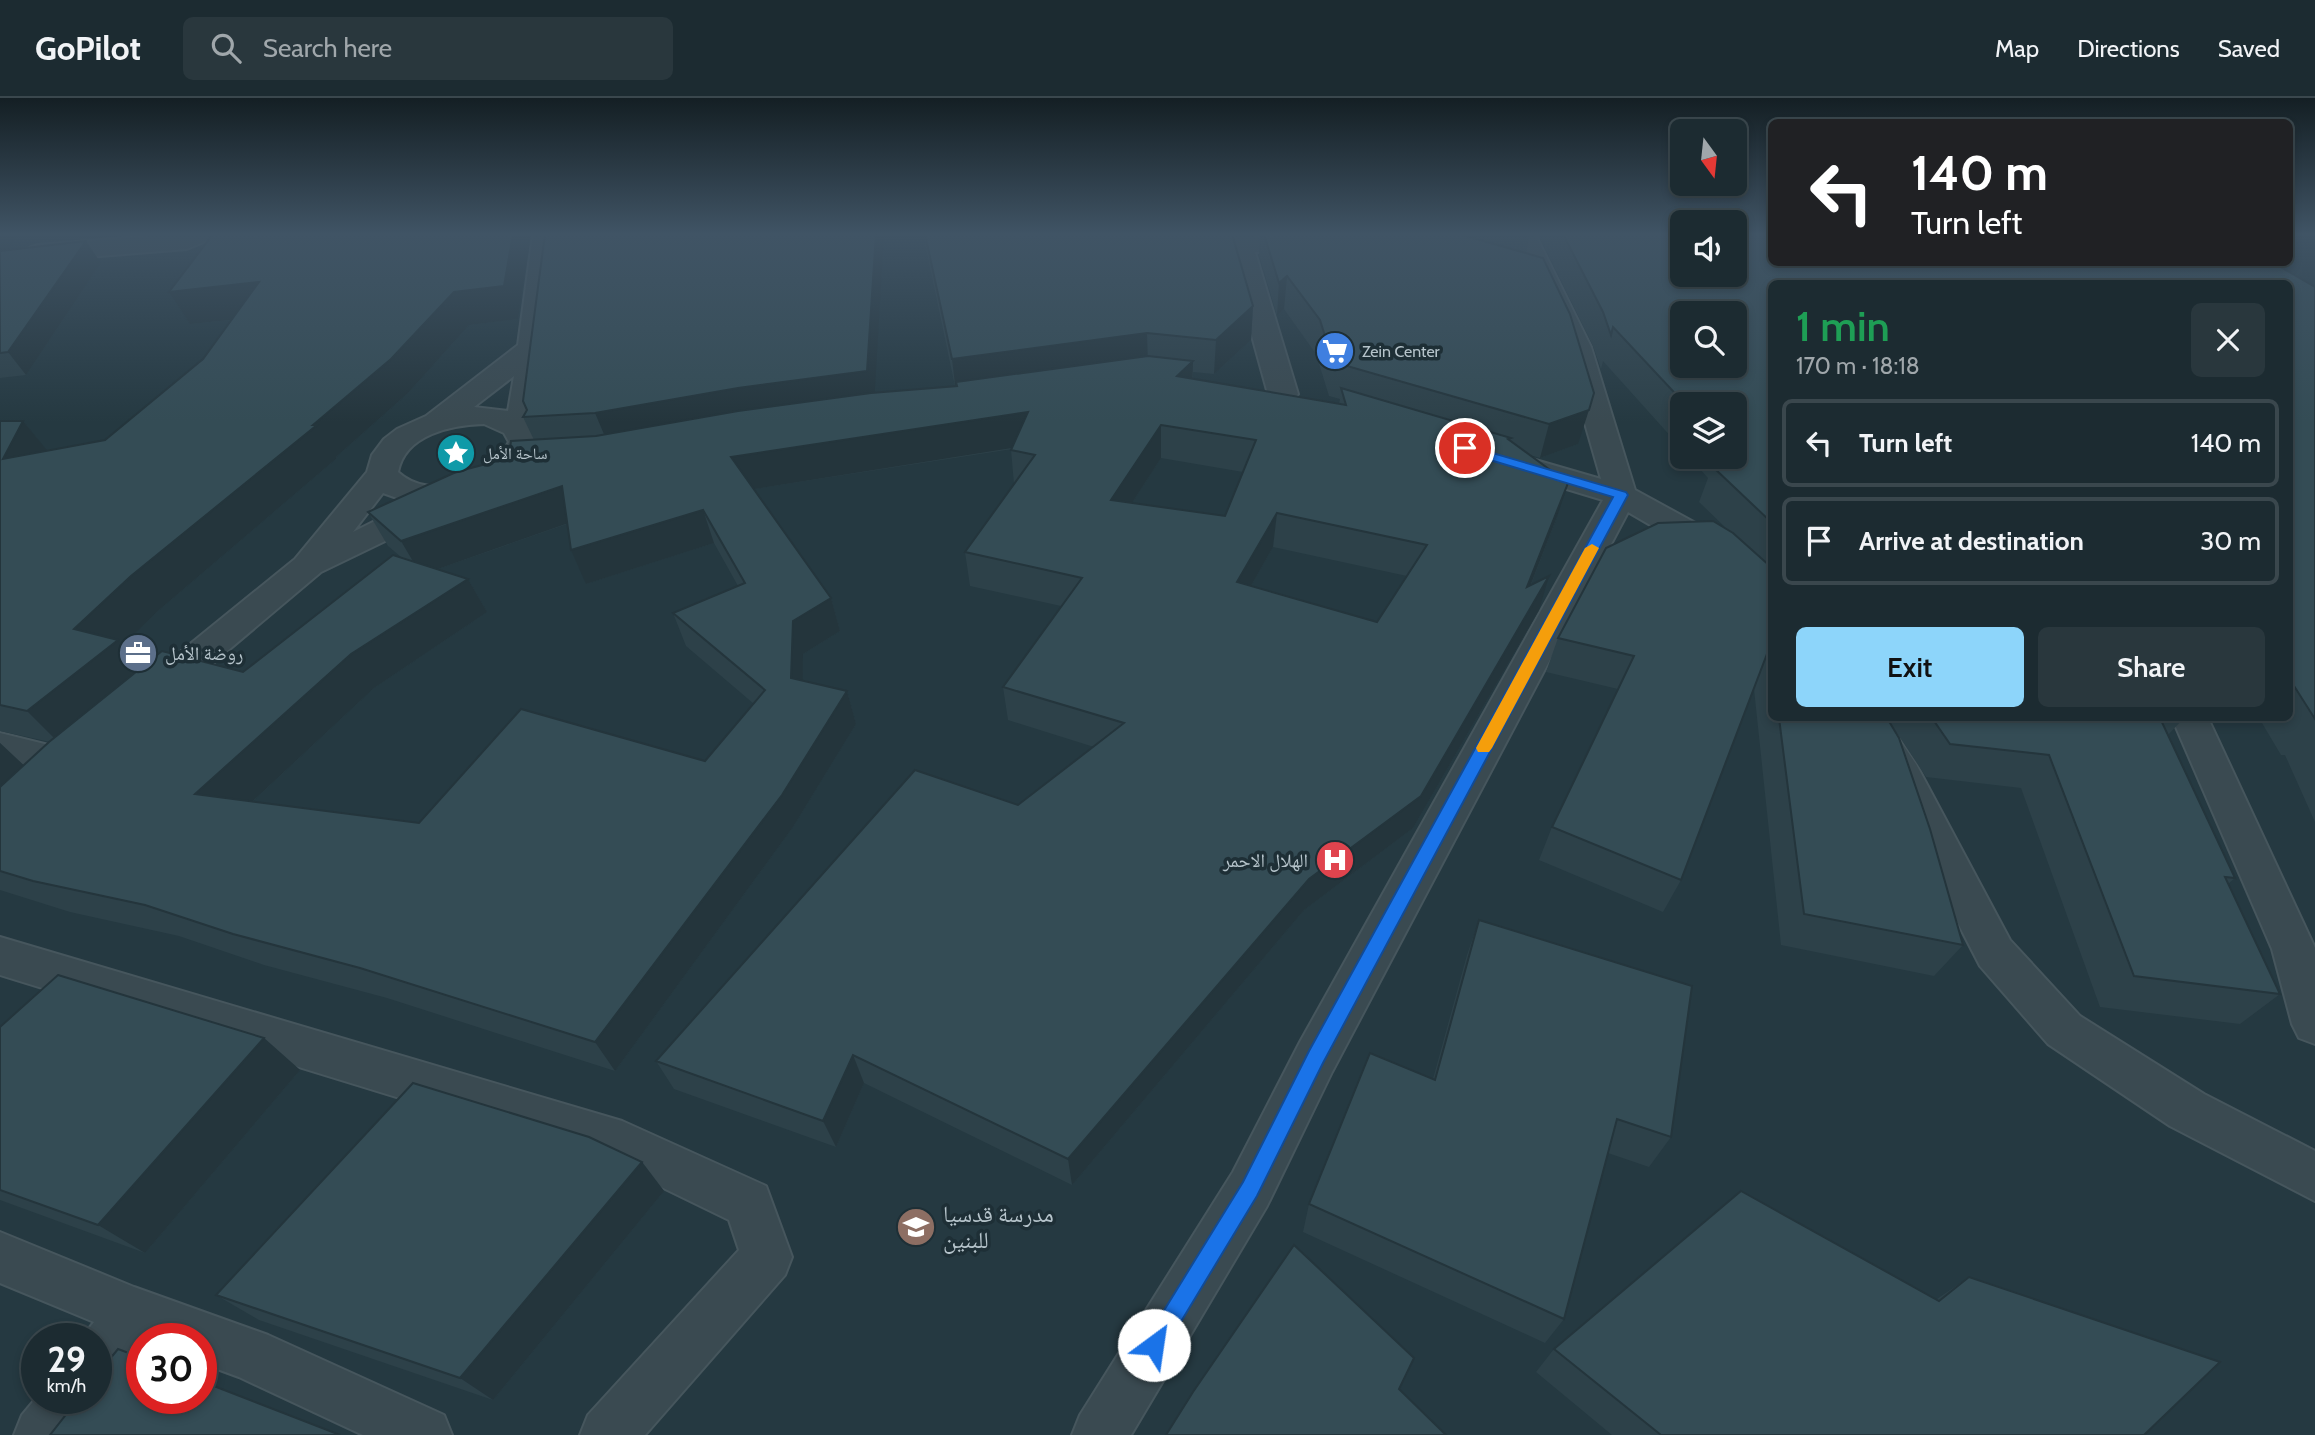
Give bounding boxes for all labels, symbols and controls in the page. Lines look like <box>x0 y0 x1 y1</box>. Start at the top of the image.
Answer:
search box <box>183 17 673 80</box>
text: GoPilot <box>35 28 141 68</box>
icon: search <box>207 29 245 67</box>
text: Search here <box>263 32 392 64</box>
text: Map <box>1995 34 2039 63</box>
text: Directions <box>2077 34 2180 63</box>
text: Saved <box>2218 34 2280 63</box>
north arrow <box>1670 119 1746 196</box>
map controls <box>1670 119 1747 469</box>
text: 140 m <box>1911 143 2048 202</box>
icon: left <box>1796 147 1887 238</box>
text: Turn left <box>1911 203 2022 242</box>
button: sound <box>1670 210 1747 287</box>
text: 1 min <box>1796 300 1890 352</box>
button: search <box>1670 301 1747 378</box>
button: close <box>2191 303 2265 377</box>
supermarket icon: Zein Center <box>1314 330 1356 372</box>
place label: Zein Center <box>1362 342 1441 361</box>
text: 170 m · 18:18 <box>1796 352 1920 380</box>
button: layers <box>1670 392 1747 469</box>
pin <box>1435 418 1495 478</box>
icon: left <box>1800 424 1838 462</box>
text: Turn left <box>1859 427 1952 459</box>
text: 140 m <box>2191 427 2261 459</box>
icon: arrive <box>1446 429 1484 467</box>
place icon: ساحة الأمل <box>435 432 477 474</box>
place label: ساحة الأمل <box>483 444 547 464</box>
icon: arrive <box>1800 522 1838 560</box>
text: Arrive at destination <box>1859 525 2084 557</box>
text: 30 m <box>2200 525 2261 557</box>
button: Exit <box>1796 627 2024 707</box>
button: Share <box>2038 627 2265 707</box>
office icon: روضة الأمل <box>117 632 159 674</box>
place label: روضة الأمل <box>165 642 243 665</box>
hospital icon: الهلال الاحمر <box>1314 839 1356 881</box>
place label: الهلال الاحمر <box>1222 849 1308 872</box>
place label: مدرسة قدسيا للبنين <box>943 1200 1054 1254</box>
school or university icon: مدرسة قدسيا للبنين <box>895 1206 937 1248</box>
position arrow <box>1117 1308 1191 1382</box>
speed limit sign: 30 <box>126 1323 217 1414</box>
text: 29 <box>47 1338 86 1381</box>
text: km/h <box>47 1375 86 1397</box>

